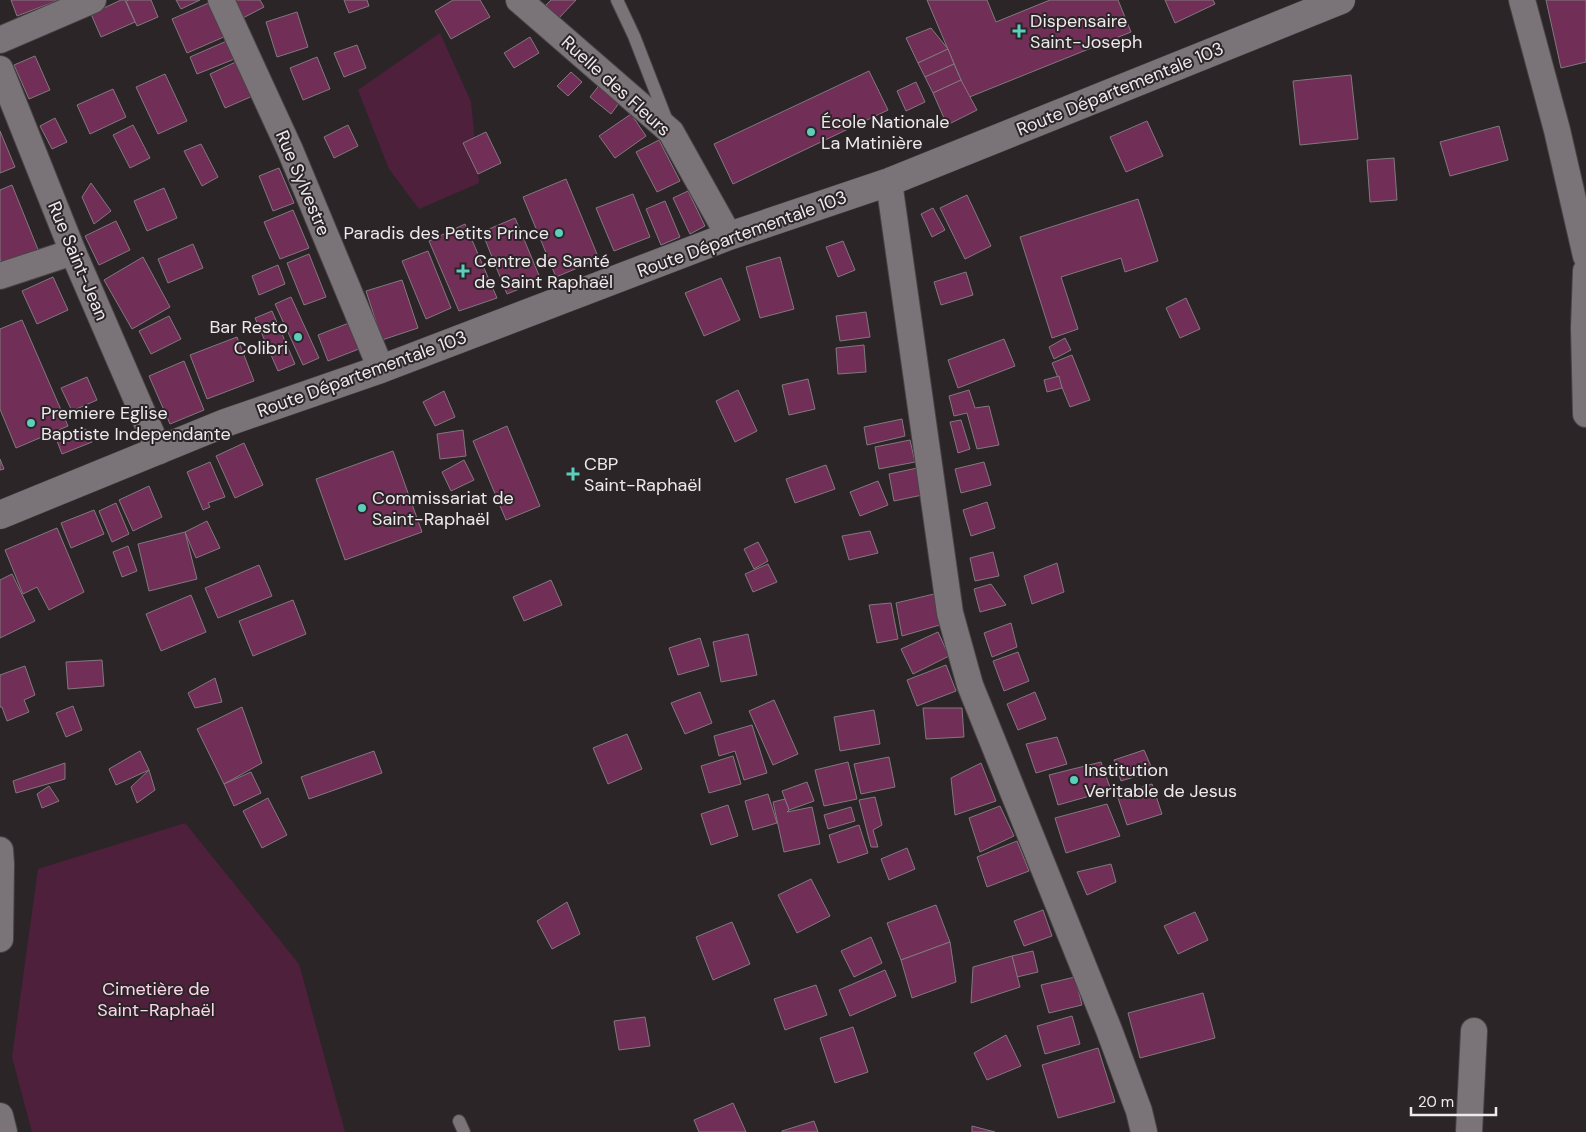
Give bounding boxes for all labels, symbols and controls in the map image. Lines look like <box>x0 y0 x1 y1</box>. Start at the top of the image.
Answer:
place label: Dispensaire Saint-Joseph <box>1030 9 1142 54</box>
marker: Dispensaire Saint-Joseph <box>1012 24 1026 38</box>
street label: Ruelle des Fleurs <box>556 30 676 142</box>
street label: Route Départementale 103 <box>1013 36 1227 142</box>
place label: École Nationale La Matinière <box>821 110 950 155</box>
marker: École Nationale La Matinière <box>805 126 817 138</box>
street label: Rue Sylvestre <box>270 127 336 239</box>
street label: Route Départementale 103 <box>634 185 850 283</box>
street label: Rue Saint-Jean <box>42 198 114 324</box>
place label: Paradis des Petits Prince <box>344 221 549 245</box>
marker: Paradis des Petits Prince <box>553 227 565 239</box>
place label: Centre de Santé de Saint Raphaël <box>474 249 613 294</box>
marker: Centre de Santé de Saint Raphaël <box>456 264 470 278</box>
place label: Bar Resto Colibri <box>209 315 288 360</box>
street label: Route Départementale 103 <box>254 325 470 423</box>
marker: Bar Resto Colibri <box>292 331 304 343</box>
place label: Premiere Eglise Baptiste Independante <box>41 401 231 446</box>
marker: Premiere Eglise Baptiste Independante <box>25 417 37 429</box>
place label: CBP Saint-Raphaël <box>584 452 702 497</box>
marker: CBP Saint-Raphaël <box>566 467 580 481</box>
place label: Commissariat de Saint-Raphaël <box>372 486 514 531</box>
marker: Commissariat de Saint-Raphaël <box>356 502 368 514</box>
place label: Institution Veritable de Jesus <box>1084 758 1237 803</box>
marker: Institution Veritable de Jesus <box>1068 774 1080 786</box>
park label: Cimetière de Saint-Raphaël <box>97 977 215 1022</box>
scale bar <box>1411 1084 1496 1116</box>
text: 20 m <box>1418 1092 1454 1112</box>

